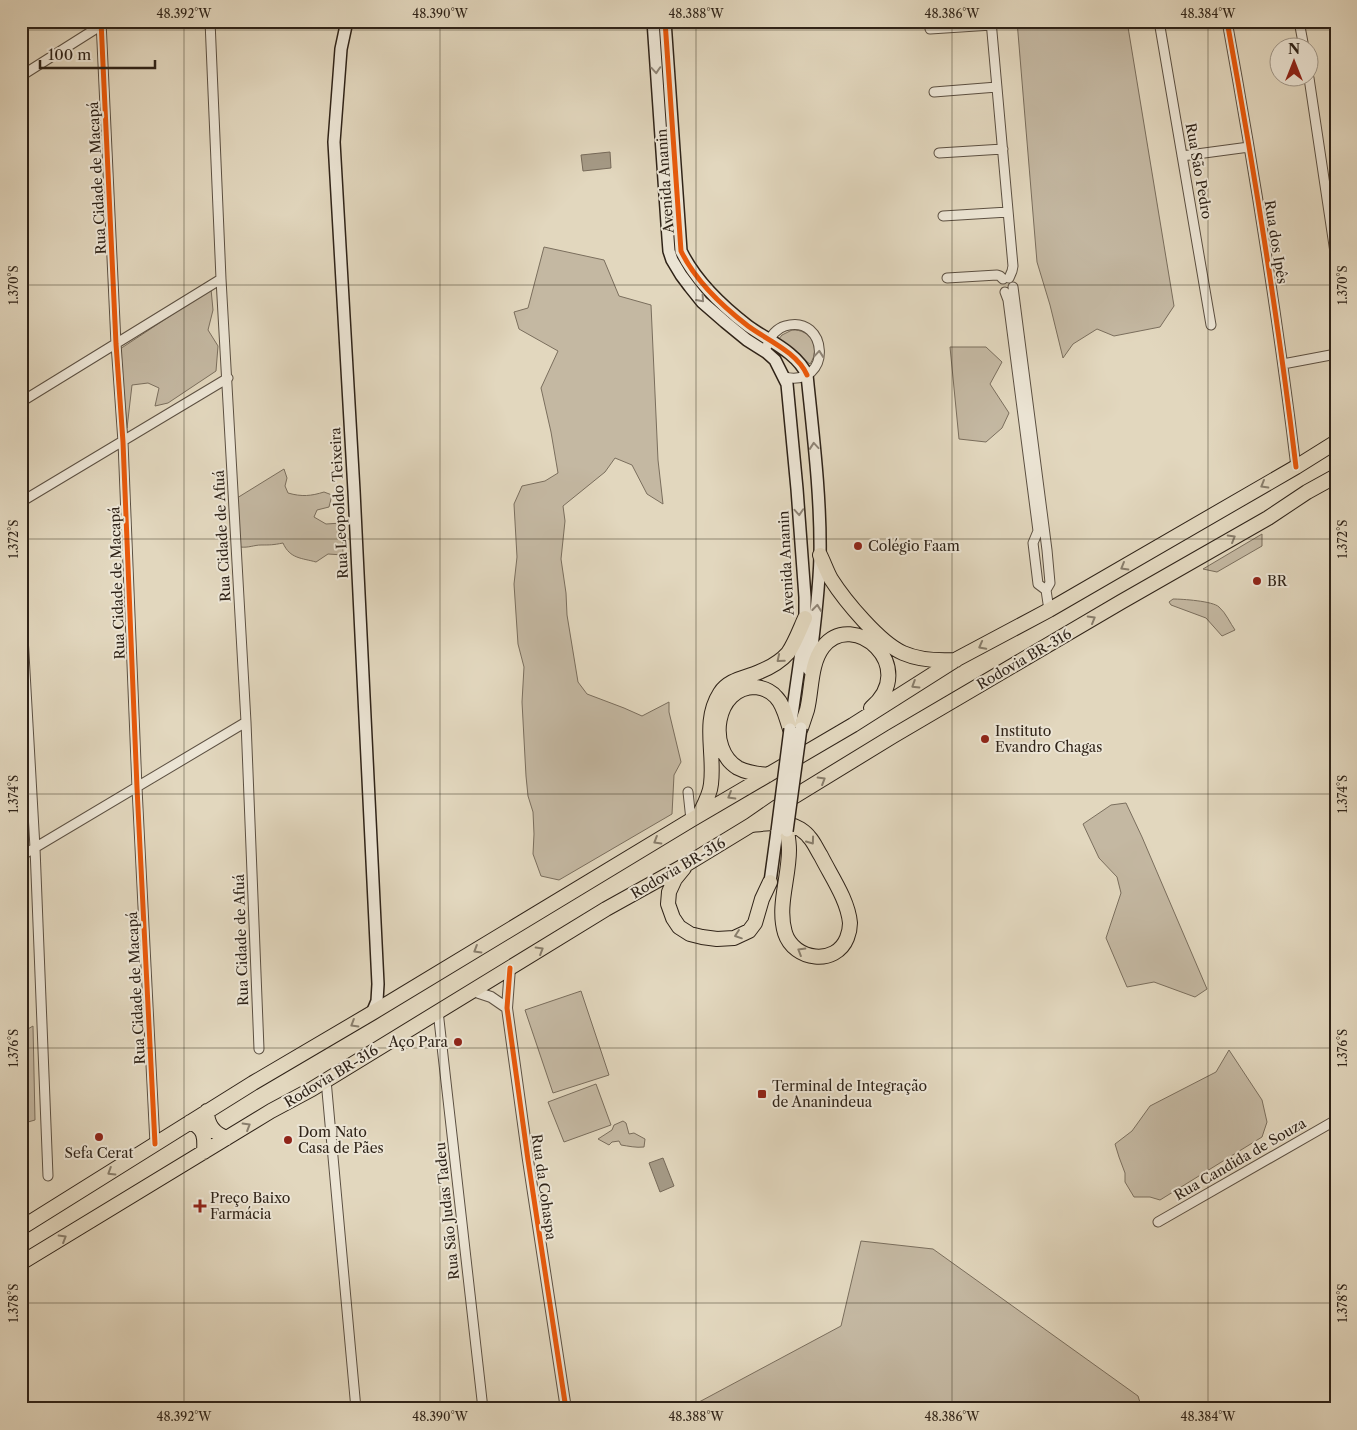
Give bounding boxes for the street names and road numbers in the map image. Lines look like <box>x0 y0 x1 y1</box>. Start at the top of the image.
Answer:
street label: Rua Cidade de Macapá <box>84 100 110 255</box>
street label: Rua São Pedro <box>1182 121 1216 221</box>
street label: Avenida Ananin <box>652 128 678 235</box>
street label: Rua dos Ipês <box>1261 199 1291 285</box>
street label: Rua Leopoldo Teixeira <box>326 426 352 579</box>
street label: Rua Cidade de Afuá <box>210 469 234 602</box>
street label: Rua Cidade de Macapá <box>105 506 129 660</box>
street label: Avenida Ananin <box>774 510 798 617</box>
street label: Rodovia BR-316 <box>973 625 1075 693</box>
street label: Rodovia BR-316 <box>627 834 729 902</box>
street label: Rua Cidade de Afuá <box>230 873 252 1006</box>
street label: Rua Cidade de Macapá <box>123 910 149 1065</box>
street label: Rodovia BR-316 <box>281 1041 381 1111</box>
street label: Rua Candida de Souza <box>1171 1114 1310 1204</box>
street label: Rua da Cohaspa <box>528 1133 560 1242</box>
street label: Rua São Judas Tadeu <box>431 1141 463 1281</box>

